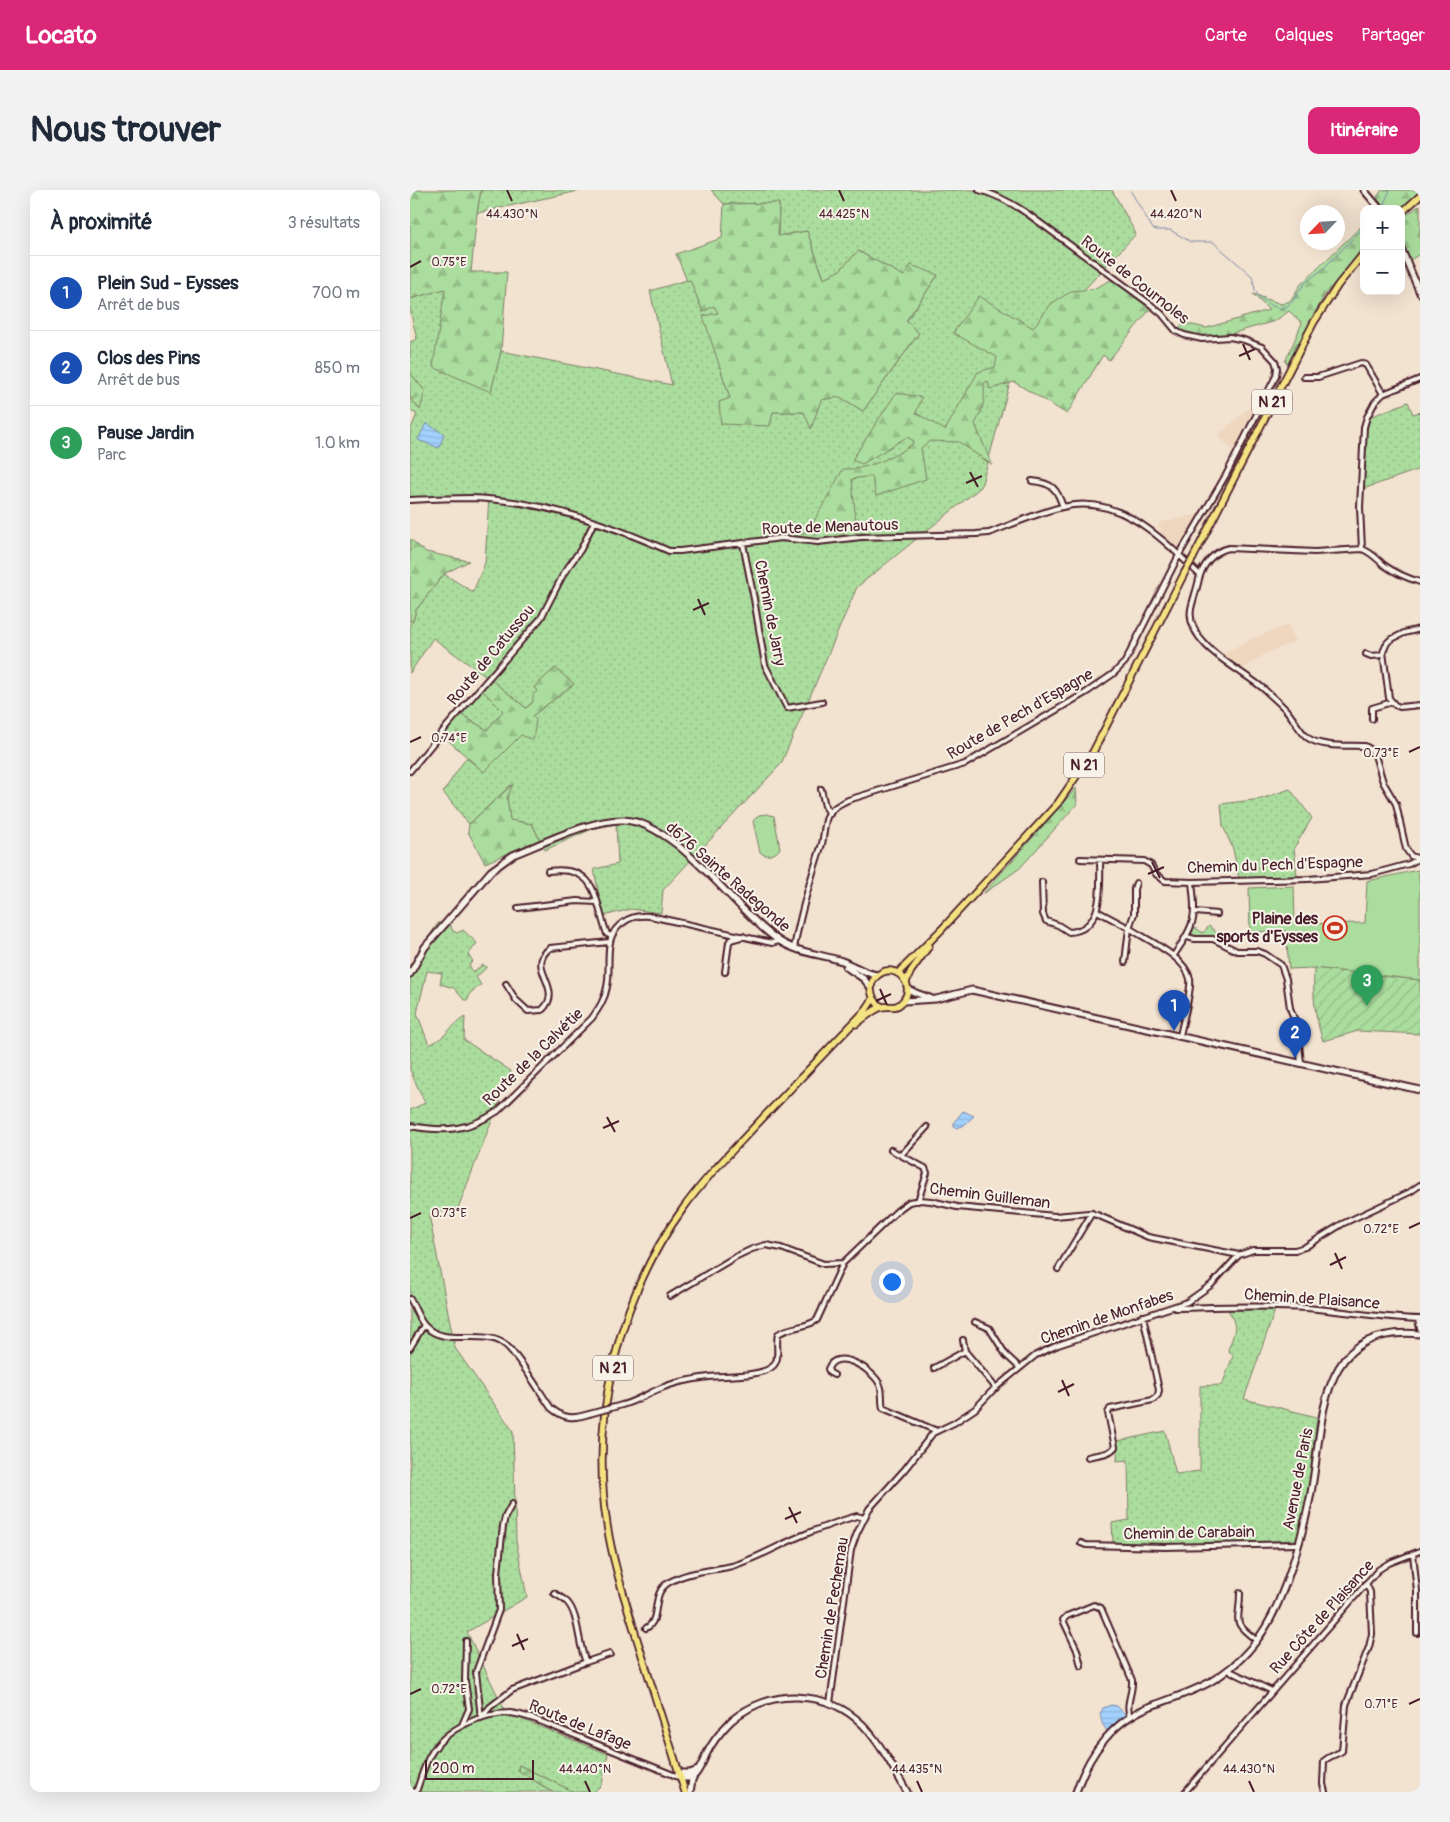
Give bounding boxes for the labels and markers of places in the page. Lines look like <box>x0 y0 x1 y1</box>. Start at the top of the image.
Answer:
place label: Plaine des sports d'Eysses <box>1216 909 1319 947</box>
sports icon: Plaine des sports d'Eysses <box>1322 915 1348 941</box>
pin: 3 <box>1351 965 1383 1006</box>
pin: 1 <box>1158 990 1190 1031</box>
pin: 2 <box>1279 1017 1311 1058</box>

